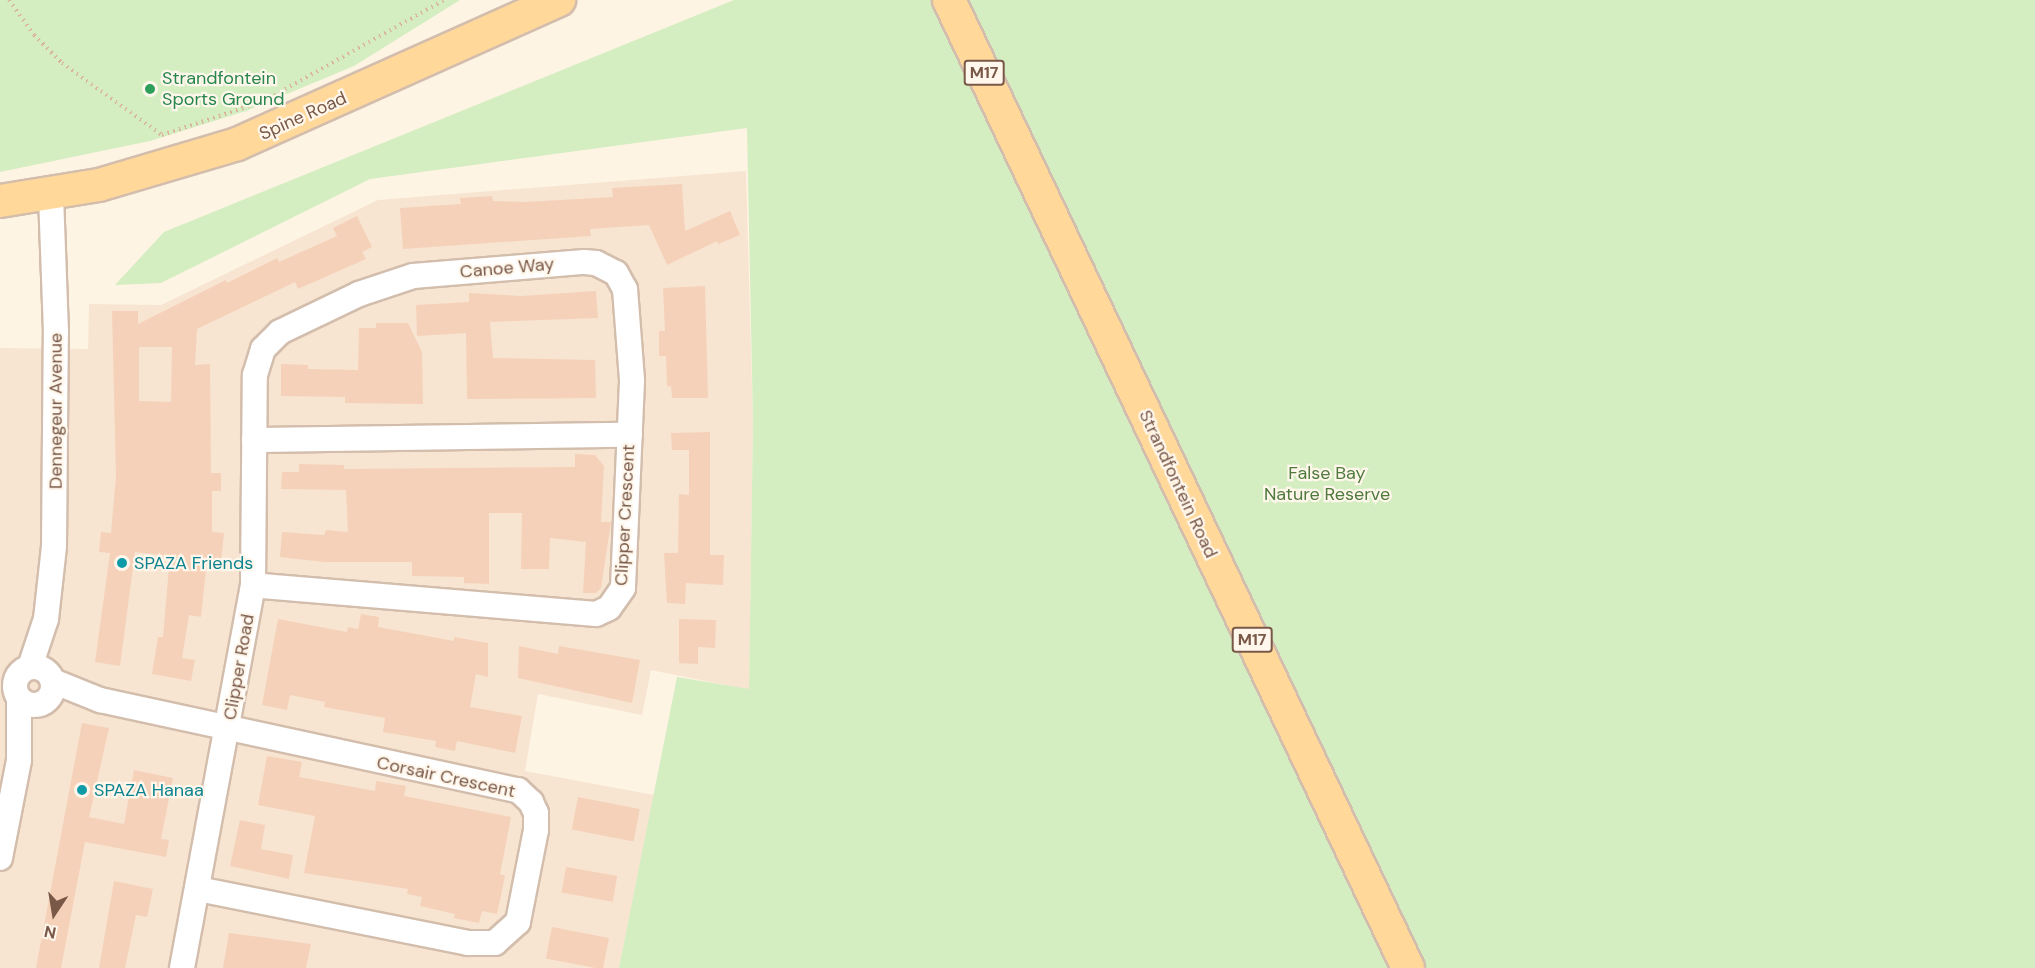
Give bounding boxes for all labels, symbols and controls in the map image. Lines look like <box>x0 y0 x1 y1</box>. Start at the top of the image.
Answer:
road number: M17 <box>963 60 1005 86</box>
place label: Strandfontein Sports Ground <box>162 68 284 110</box>
marker: Strandfontein Sports Ground <box>143 82 157 96</box>
street label: Spine Road <box>256 87 350 145</box>
street label: Canoe Way <box>459 253 555 283</box>
street label: Dennegeur Avenue <box>45 333 67 489</box>
street label: Strandfontein Road <box>1134 407 1222 561</box>
street label: Clipper Crescent <box>611 444 639 586</box>
park label: False Bay Nature Reserve <box>1264 463 1390 506</box>
place label: SPAZA Friends <box>134 552 253 574</box>
marker: SPAZA Friends <box>115 556 129 570</box>
street label: Clipper Road <box>219 612 259 722</box>
road number: M17 <box>1231 627 1273 653</box>
street label: Corsair Crescent <box>375 752 517 802</box>
place label: SPAZA Hanaa <box>94 779 204 801</box>
marker: SPAZA Hanaa <box>75 783 89 797</box>
north arrow <box>24 884 84 944</box>
text: N <box>42 921 58 944</box>

